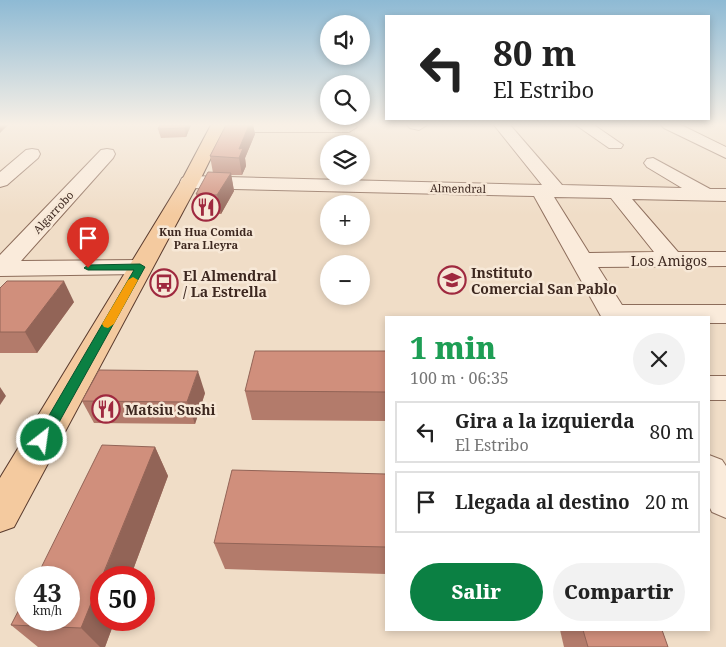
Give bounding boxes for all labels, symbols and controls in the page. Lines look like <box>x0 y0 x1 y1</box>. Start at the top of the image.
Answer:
map controls <box>320 15 370 305</box>
button: sound <box>320 15 370 65</box>
text: 80 m <box>493 29 576 76</box>
icon: left <box>410 35 475 100</box>
text: El Estribo <box>493 74 594 104</box>
button: search <box>320 75 370 125</box>
button: layers <box>320 135 370 185</box>
street label: Almendral <box>430 180 487 196</box>
street label: Algarrobo <box>29 187 77 237</box>
restaurant icon: Kun Hua Comida Para Lleyra <box>191 192 221 222</box>
button: + <box>320 195 370 245</box>
pin <box>67 217 109 268</box>
icon: arrive <box>74 224 102 252</box>
place label: Kun Hua Comida Para Lleyra <box>159 224 253 252</box>
street label: Los Amigos <box>631 251 707 270</box>
button: − <box>320 255 370 305</box>
place label: Instituto Comercial San Pablo <box>471 263 617 298</box>
school or university icon: Instituto Comercial San Pablo <box>437 265 467 295</box>
place label: El Almendral / La Estrella <box>183 266 277 301</box>
bus stop icon: El Almendral / La Estrella <box>149 268 179 298</box>
text: 1 min <box>410 327 496 368</box>
button: close <box>633 333 685 385</box>
text: 100 m · 06:35 <box>410 367 509 389</box>
restaurant icon: Matsiu Sushi <box>91 394 121 424</box>
place label: Matsiu Sushi <box>125 400 216 419</box>
text: Gira a la izquierda <box>455 408 635 434</box>
position arrow <box>15 413 67 465</box>
icon: left <box>412 418 440 446</box>
text: 80 m <box>650 419 694 445</box>
text: El Estribo <box>455 434 529 456</box>
icon: arrive <box>412 488 440 516</box>
text: Llegada al destino <box>455 489 630 515</box>
text: 20 m <box>645 489 689 515</box>
button: Salir <box>410 563 543 621</box>
button: Compartir <box>553 563 685 621</box>
speed limit sign: 50 <box>90 566 155 631</box>
text: 43 <box>33 575 62 609</box>
text: km/h <box>33 602 62 619</box>

